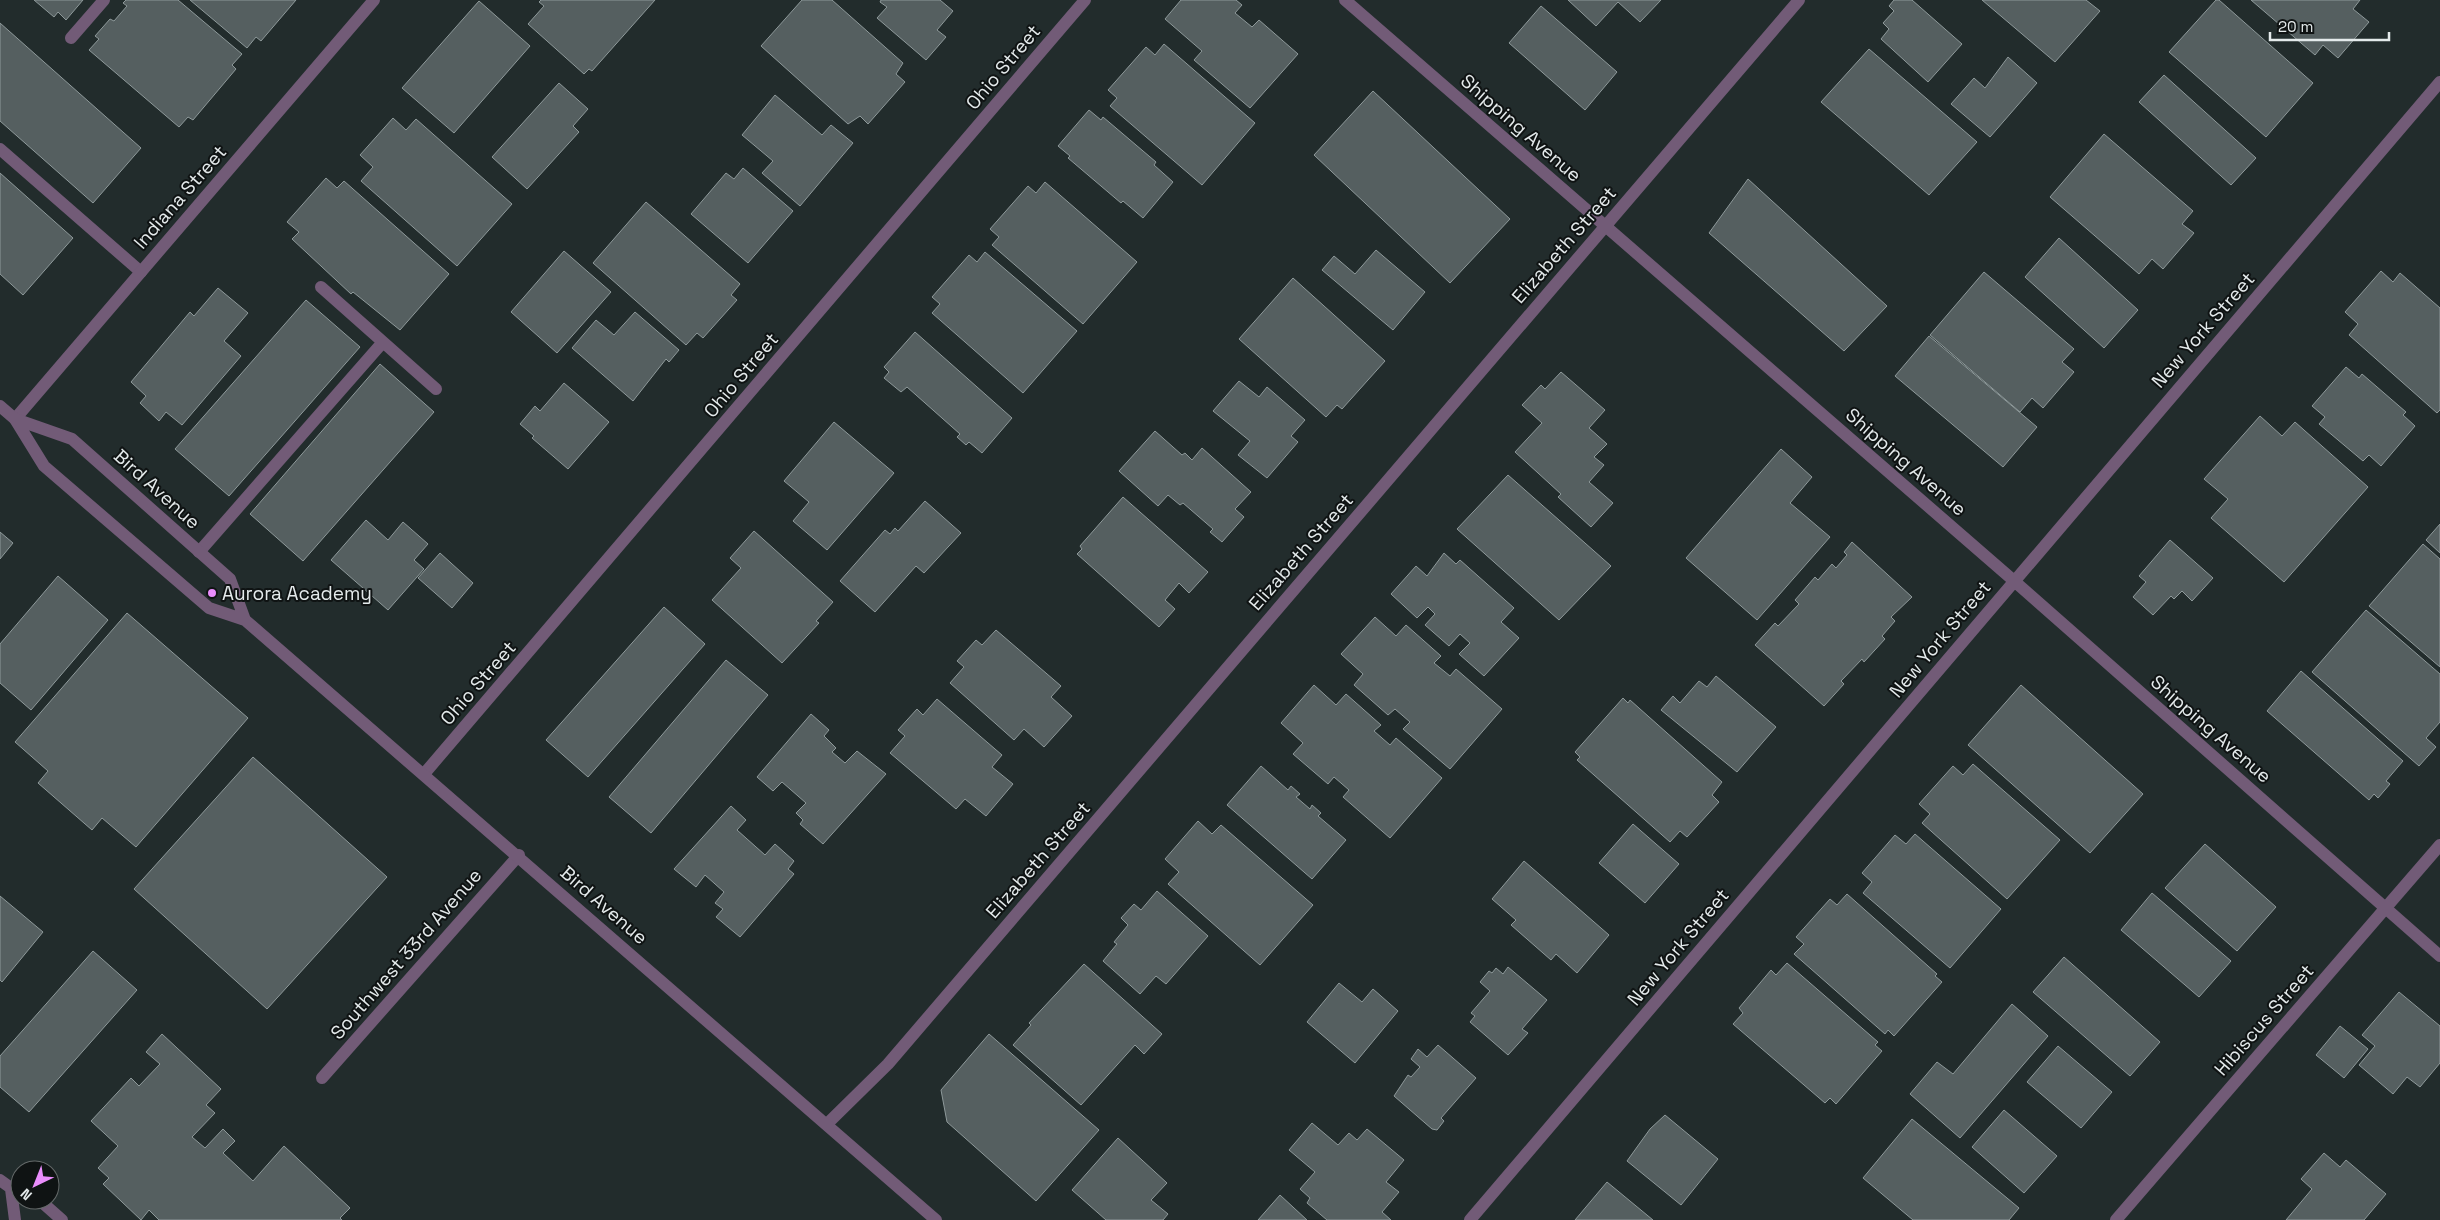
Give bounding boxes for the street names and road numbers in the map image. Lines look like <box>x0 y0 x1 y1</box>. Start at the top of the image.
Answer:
street label: Ohio Street <box>960 19 1046 115</box>
street label: Shipping Avenue <box>1455 68 1587 188</box>
street label: Indiana Street <box>128 140 232 254</box>
street label: Elizabeth Street <box>1506 181 1622 309</box>
street label: New York Street <box>2146 267 2260 393</box>
street label: Ohio Street <box>698 327 784 423</box>
street label: Shipping Avenue <box>1840 402 1972 522</box>
street label: Bird Avenue <box>109 444 205 534</box>
street label: Elizabeth Street <box>1243 488 1359 616</box>
street label: New York Street <box>1884 575 1996 703</box>
street label: Ohio Street <box>435 636 521 730</box>
street label: Shipping Avenue <box>2145 669 2277 789</box>
street label: Elizabeth Street <box>980 796 1096 924</box>
street label: Bird Avenue <box>555 860 653 950</box>
street label: Southwest 33rd Avenue <box>325 863 487 1045</box>
street label: New York Street <box>1622 883 1734 1011</box>
street label: Hibiscus Street <box>2209 959 2319 1081</box>

